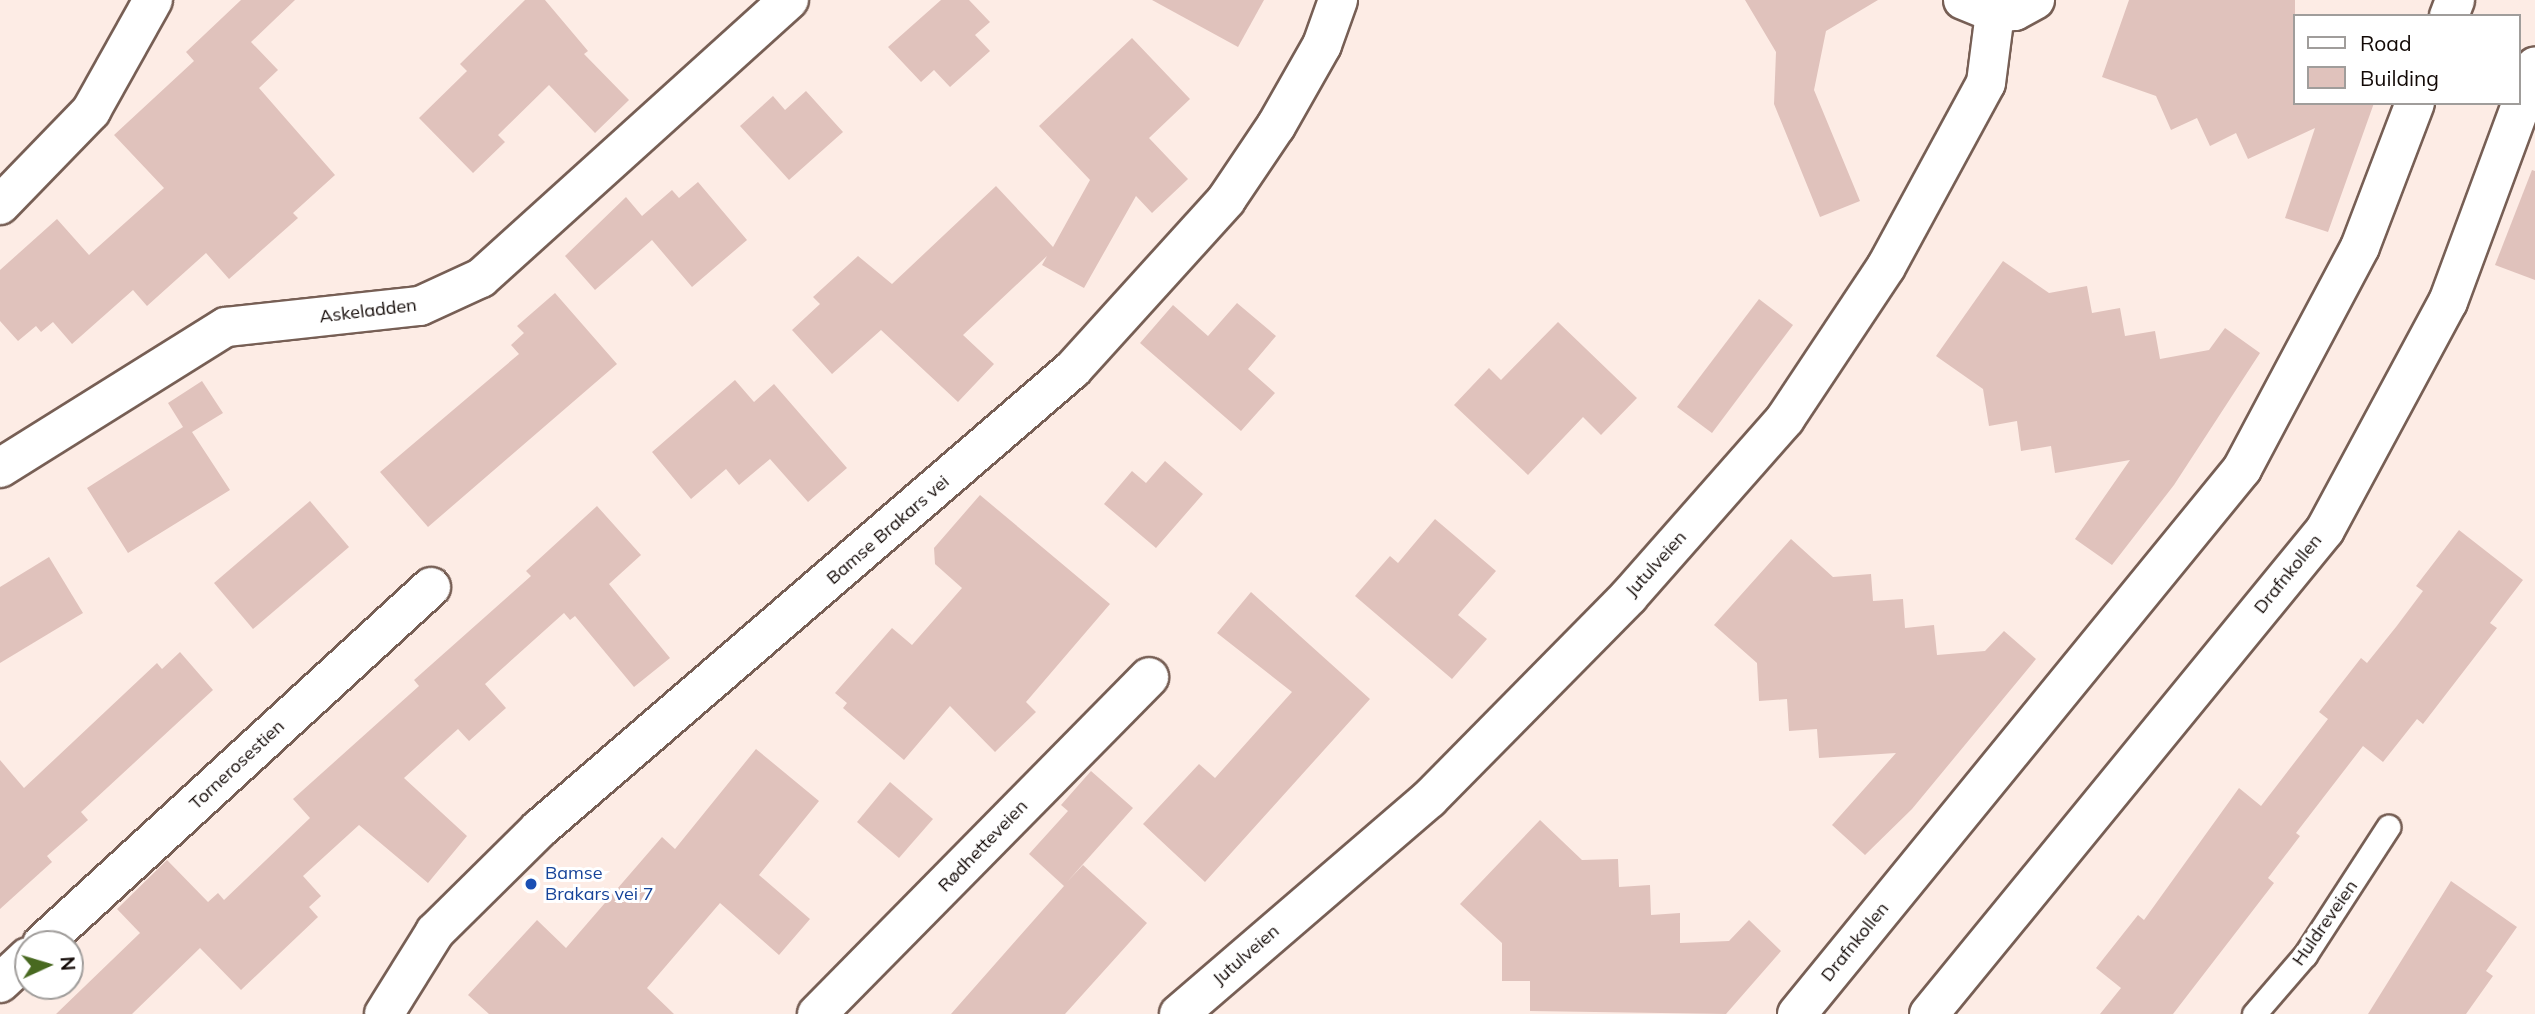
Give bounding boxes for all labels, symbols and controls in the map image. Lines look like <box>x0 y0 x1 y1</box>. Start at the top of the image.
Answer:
legend <box>2294 14 2521 105</box>
text: Road <box>2360 30 2411 56</box>
text: Building <box>2360 65 2439 91</box>
street label: Askeladden <box>318 294 418 328</box>
street label: Bamse Brakars vei <box>822 471 954 589</box>
street label: Jutulveien <box>1621 527 1691 601</box>
street label: Drafnkollen <box>2250 530 2326 618</box>
street label: Tornerosestien <box>185 716 289 814</box>
street label: Rødhetteveien <box>934 796 1032 896</box>
place label: Bamse Brakars vei 7 <box>545 863 654 906</box>
marker: Bamse Brakars vei 7 <box>523 876 539 892</box>
street label: Huldreveien <box>2288 876 2362 970</box>
street label: Drafnkollen <box>1817 898 1893 986</box>
street label: Jutulveien <box>1208 920 1284 990</box>
north arrow <box>14 930 84 1000</box>
text: N <box>55 956 80 972</box>

